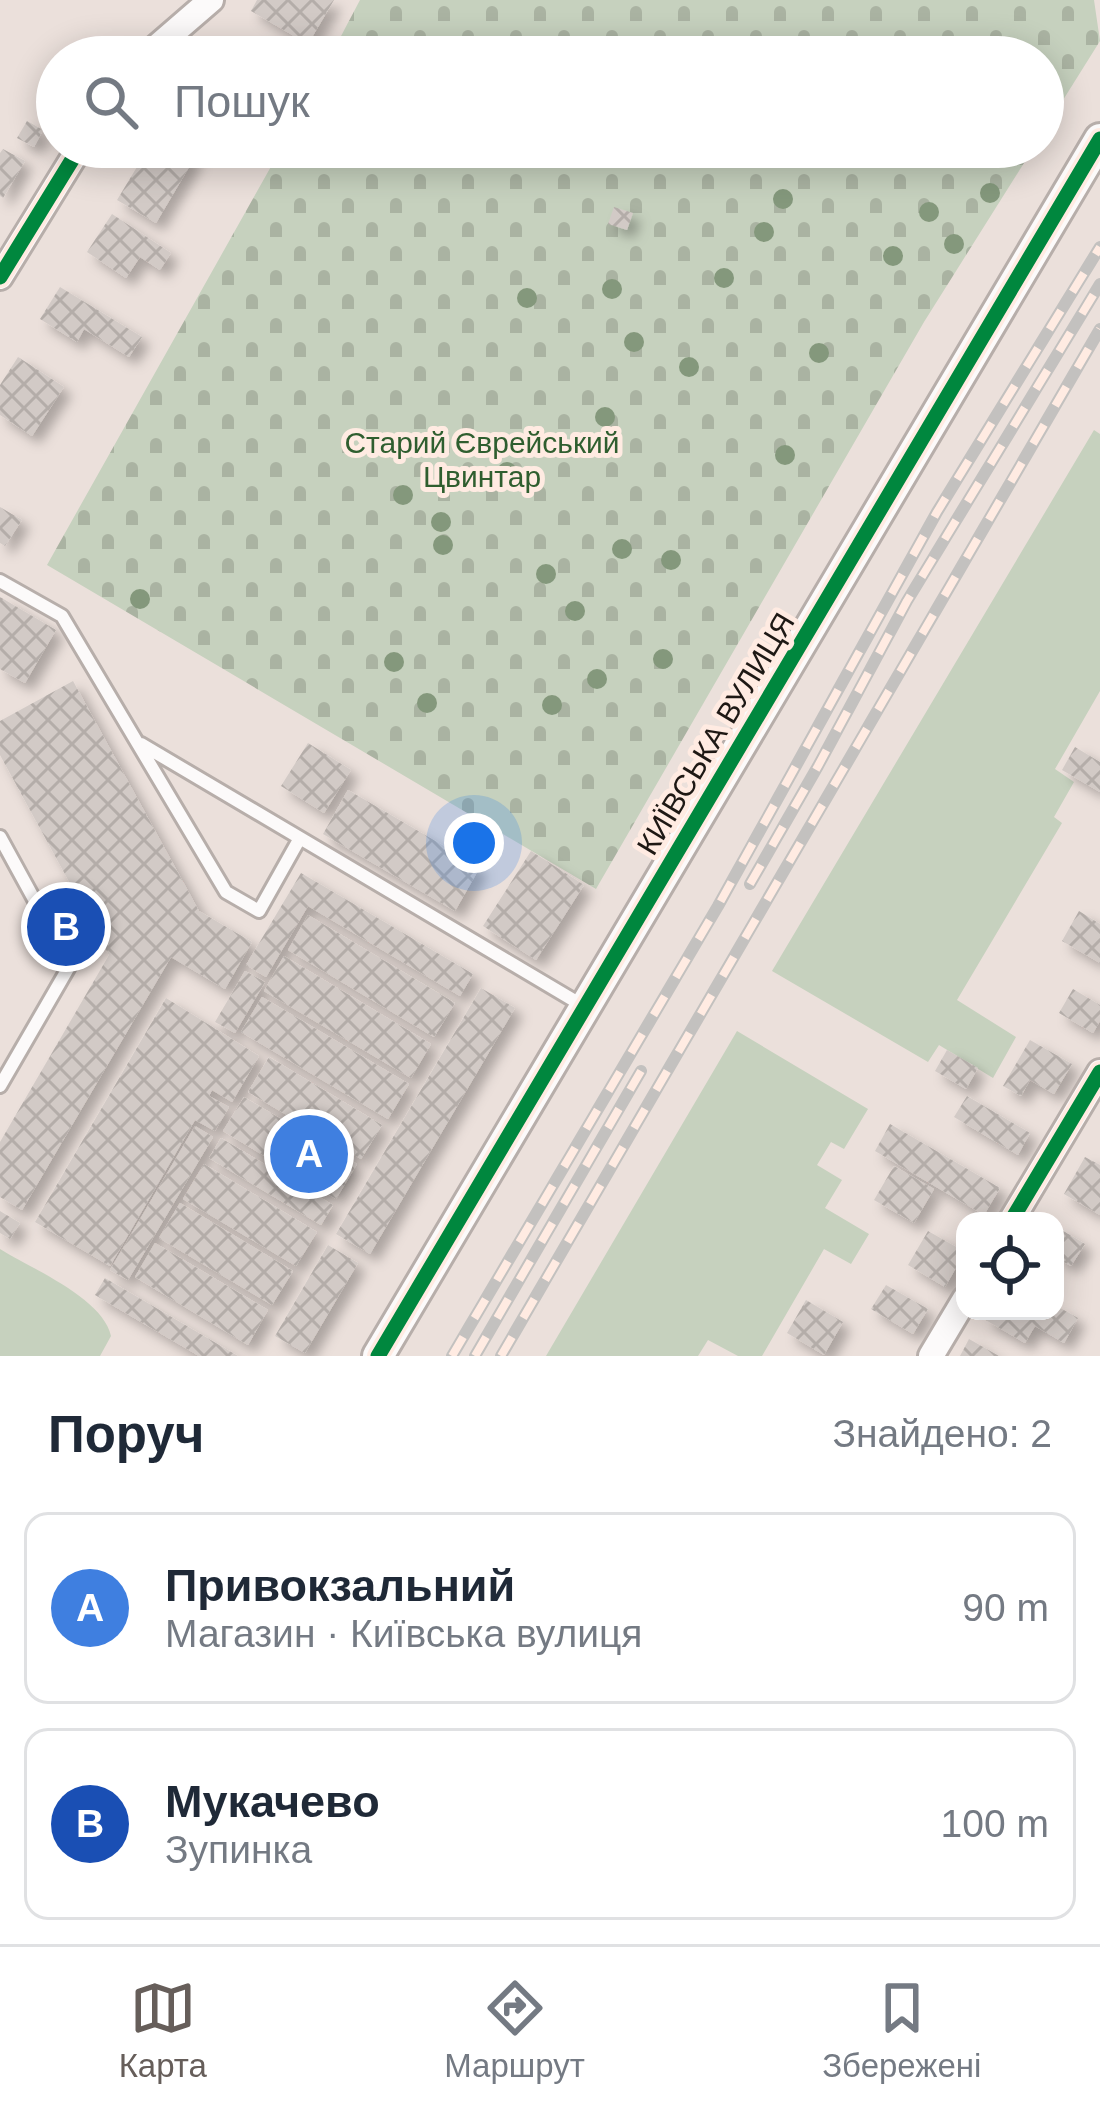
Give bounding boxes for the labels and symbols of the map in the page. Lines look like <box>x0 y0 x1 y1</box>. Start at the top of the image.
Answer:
park label: Старий Єврейський Цвинтар <box>344 426 620 493</box>
street label: КИЇВСЬКА ВУЛИЦЯ <box>630 607 801 860</box>
your location <box>444 813 504 873</box>
pin: B <box>27 882 105 972</box>
pin: A <box>270 1109 348 1199</box>

